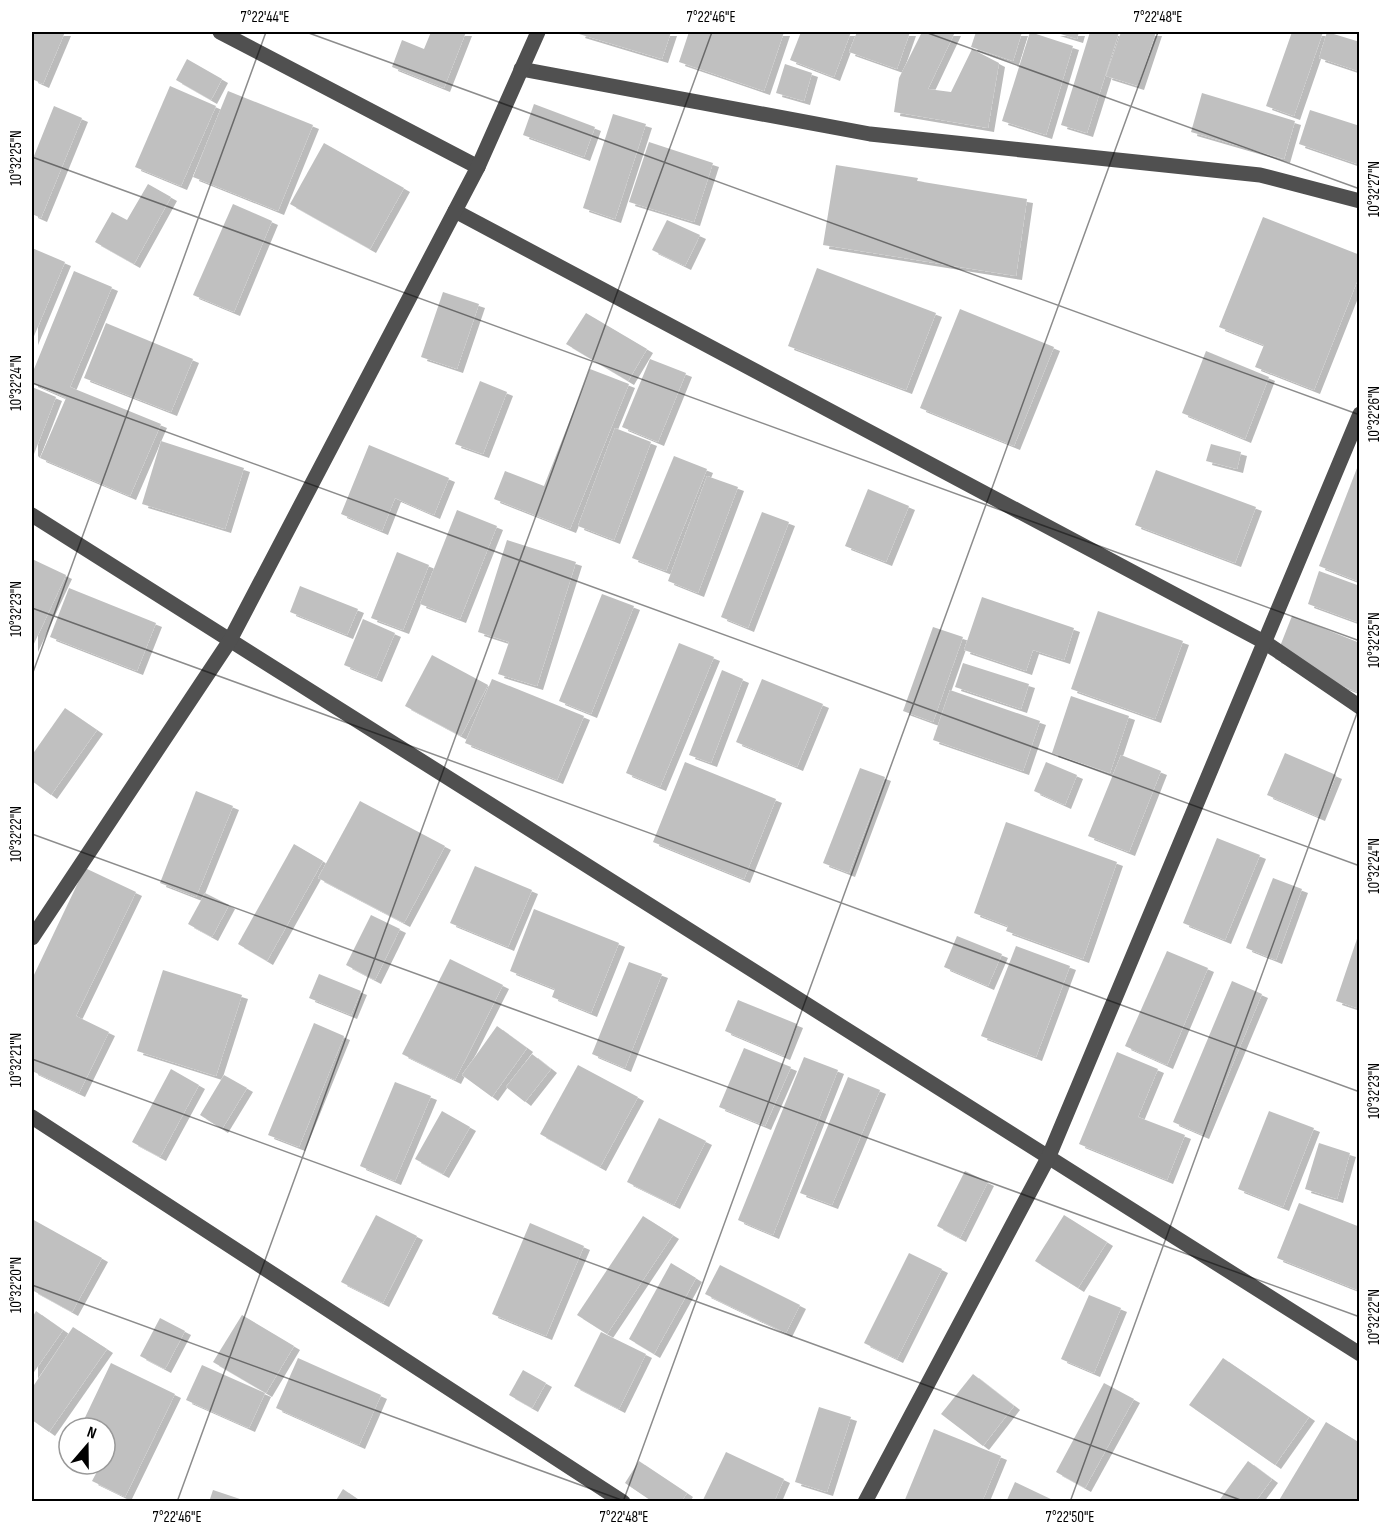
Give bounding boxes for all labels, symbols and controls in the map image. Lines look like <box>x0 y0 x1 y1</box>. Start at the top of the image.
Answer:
text: 7°22'44"E <box>241 8 289 27</box>
text: 7°22'46"E <box>686 8 736 27</box>
text: 7°22'48"E <box>1133 8 1183 27</box>
text: 10°32'25"N <box>7 130 26 186</box>
text: 10°32'27"N <box>1365 161 1384 217</box>
text: 10°32'24"N <box>7 355 26 411</box>
text: 10°32'26"N <box>1365 386 1384 442</box>
text: 10°32'23"N <box>7 581 26 637</box>
text: 10°32'25"N <box>1365 612 1384 668</box>
text: 10°32'22"N <box>7 806 26 862</box>
text: 10°32'24"N <box>1365 838 1384 894</box>
text: 10°32'21"N <box>7 1033 26 1087</box>
text: 10°32'23"N <box>1365 1063 1384 1119</box>
text: 10°32'20"N <box>7 1257 26 1313</box>
text: 10°32'22"N <box>1365 1289 1384 1345</box>
north arrow <box>57 1416 117 1476</box>
text: N <box>84 1423 99 1444</box>
text: 7°22'46"E <box>152 1508 202 1527</box>
text: 7°22'48"E <box>599 1508 649 1527</box>
text: 7°22'50"E <box>1045 1508 1095 1527</box>

